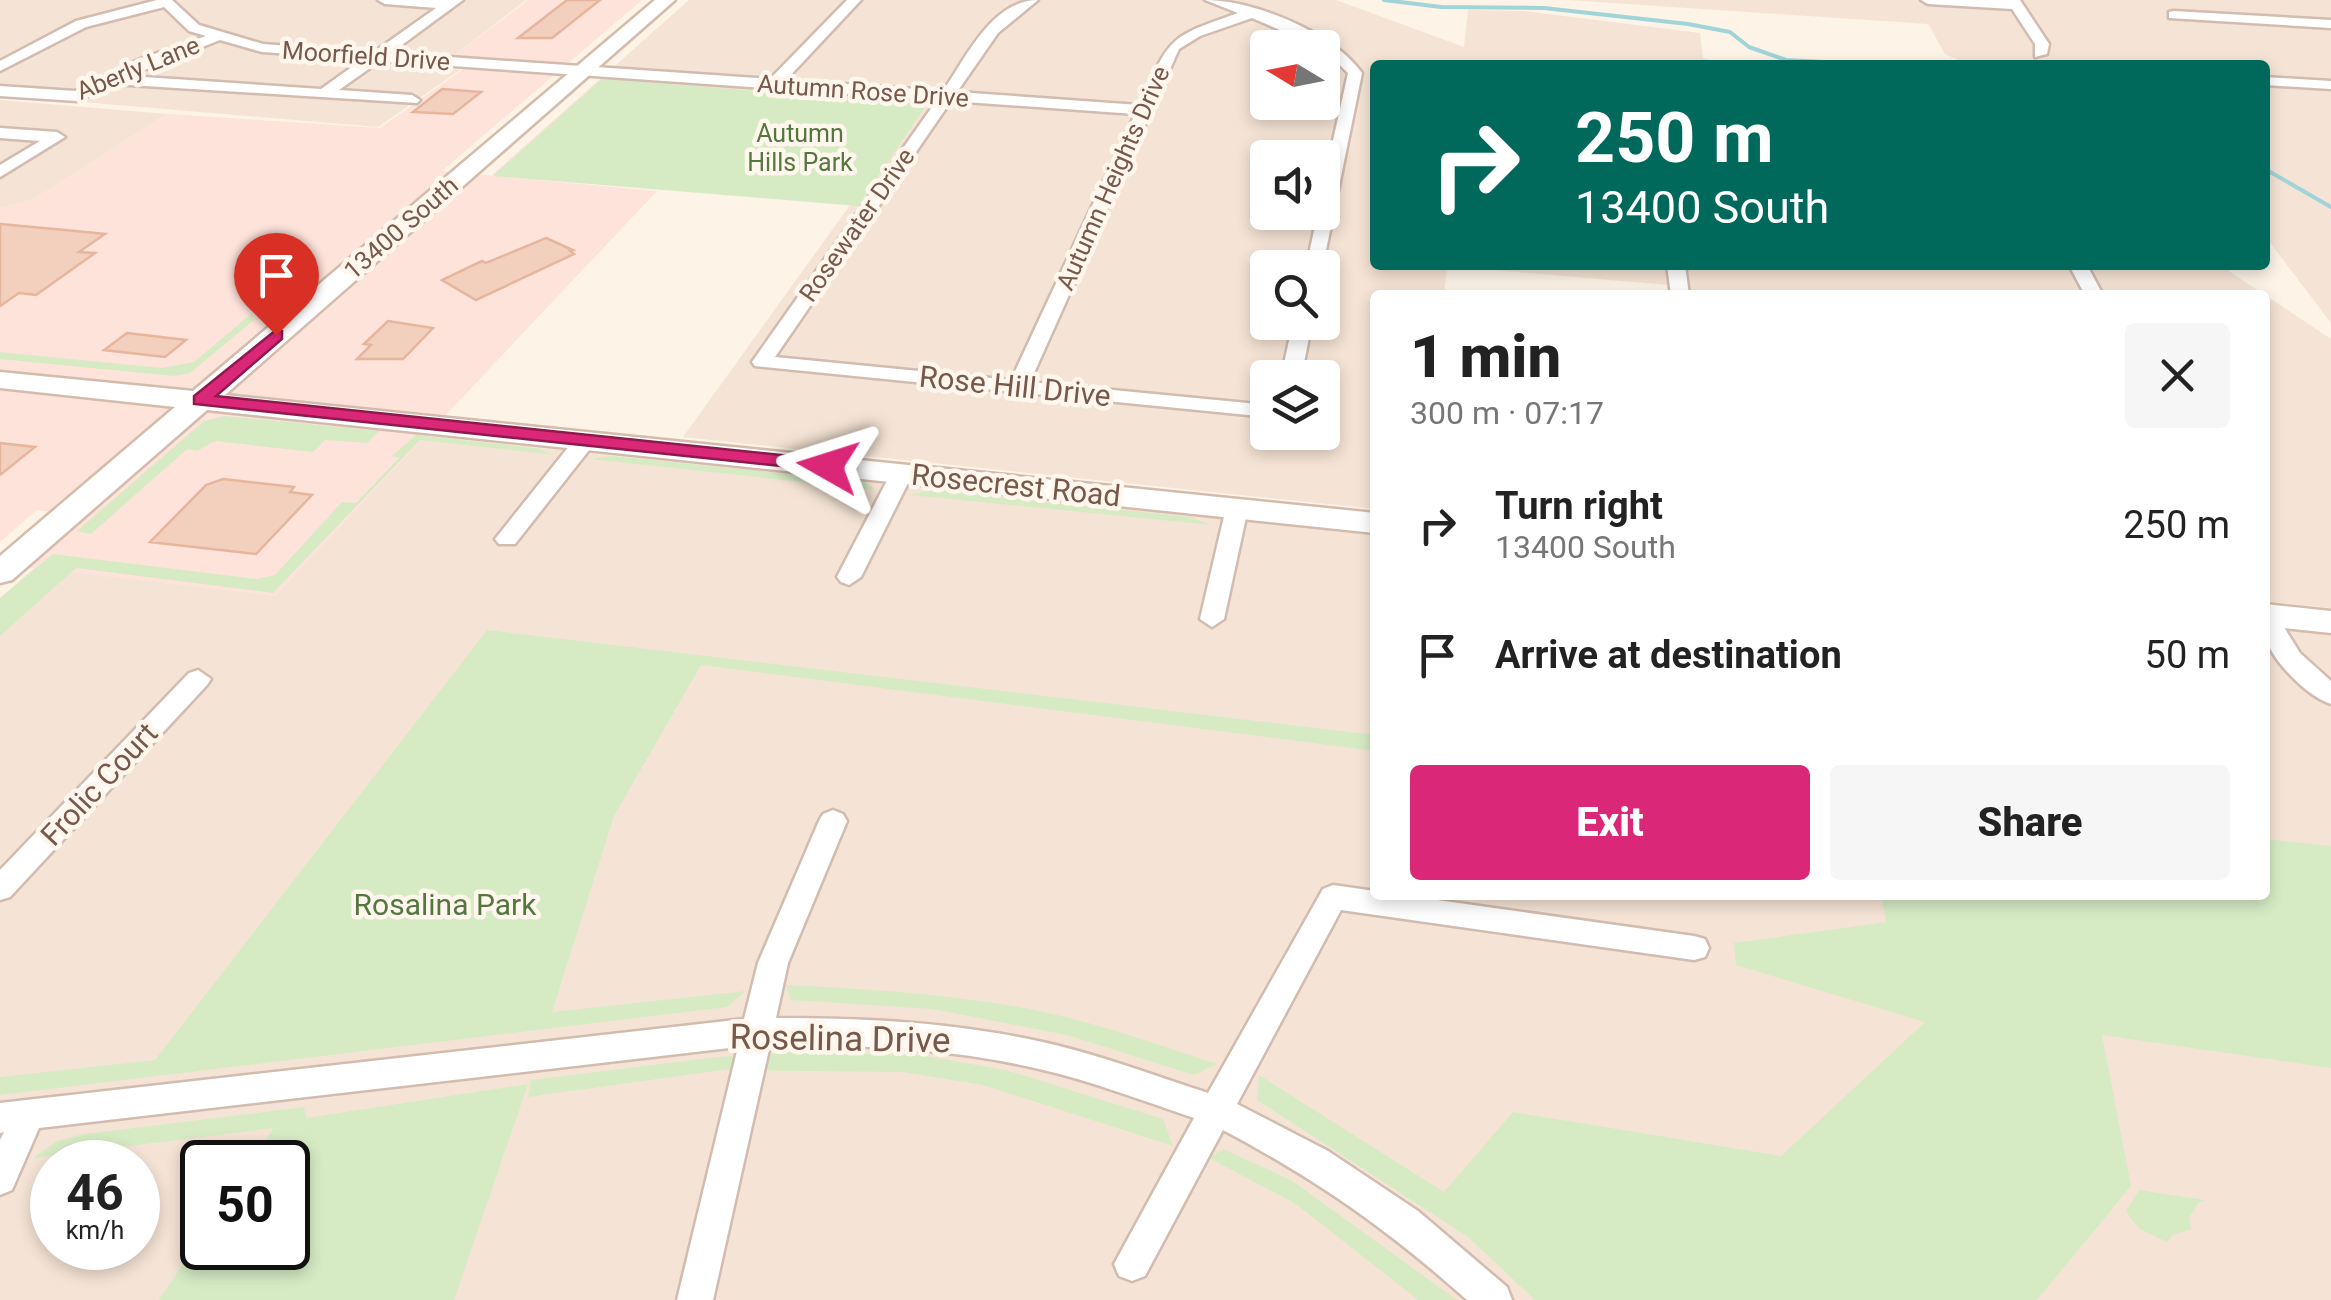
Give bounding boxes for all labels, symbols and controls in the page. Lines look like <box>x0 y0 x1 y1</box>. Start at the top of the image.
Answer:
street label: Aberly Lane <box>72 30 204 106</box>
north arrow <box>1250 30 1340 120</box>
map controls <box>1250 30 1340 450</box>
street label: Moorfield Drive <box>281 36 451 76</box>
street label: Autumn Heights Drive <box>1050 61 1176 295</box>
street label: Autumn Rose Drive <box>756 69 970 113</box>
text: 250 m <box>1575 97 1774 179</box>
icon: right <box>1410 100 1540 230</box>
park label: Autumn Hills Park <box>747 119 853 177</box>
button: sound <box>1250 140 1340 230</box>
street label: Rosewater Drive <box>793 143 921 307</box>
street label: 13400 South <box>338 171 464 285</box>
text: 13400 South <box>1575 181 1829 234</box>
pin <box>234 233 319 336</box>
icon: arrive <box>249 248 304 303</box>
button: search <box>1250 250 1340 340</box>
text: 1 min <box>1410 321 1561 392</box>
button: close <box>2125 323 2230 428</box>
street label: Rose Hill Drive <box>917 359 1113 413</box>
button: layers <box>1250 360 1340 450</box>
text: 300 m · 07:17 <box>1410 394 1604 432</box>
position arrow <box>776 414 880 518</box>
street label: Rosecrest Road <box>910 457 1122 513</box>
text: Turn right <box>1495 484 1663 528</box>
icon: right <box>1410 498 1465 553</box>
text: 250 m <box>2123 503 2230 547</box>
text: 13400 South <box>1495 528 1676 566</box>
icon: arrive <box>1410 628 1465 683</box>
text: Arrive at destination <box>1495 633 1842 677</box>
text: 50 m <box>2145 633 2230 677</box>
street label: Frolic Court <box>33 715 165 853</box>
button: Exit <box>1410 765 1810 880</box>
button: Share <box>1830 765 2230 880</box>
park label: Rosalina Park <box>354 887 537 922</box>
street label: Roselina Drive <box>729 1017 951 1061</box>
speed limit sign: 50 <box>180 1140 310 1270</box>
text: 46 <box>66 1164 124 1222</box>
text: km/h <box>66 1216 124 1245</box>

